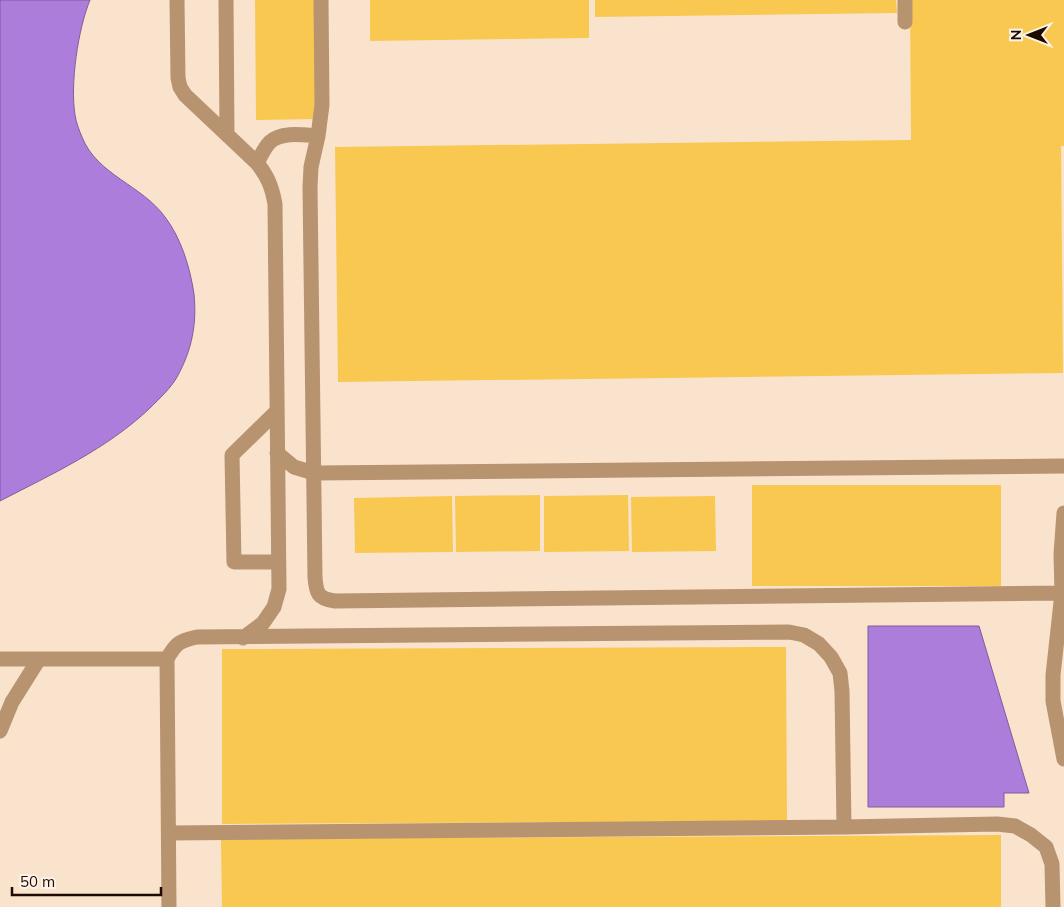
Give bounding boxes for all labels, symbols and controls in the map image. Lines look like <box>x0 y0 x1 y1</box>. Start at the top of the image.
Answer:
north arrow <box>1004 10 1054 60</box>
text: N <box>1007 30 1025 40</box>
scale bar <box>12 864 161 896</box>
text: 50 m <box>20 872 55 891</box>

